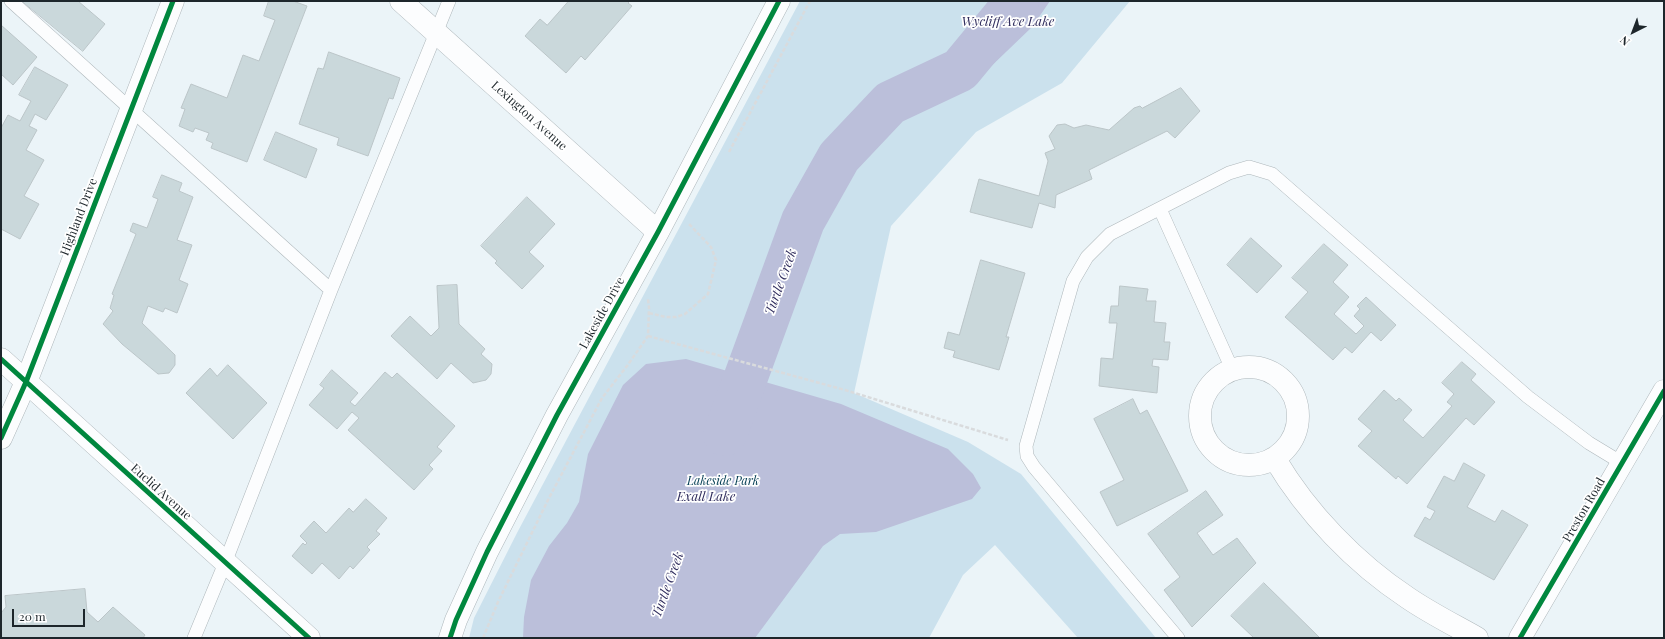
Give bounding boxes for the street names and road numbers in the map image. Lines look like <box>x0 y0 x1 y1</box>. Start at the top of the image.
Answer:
street label: Lexington Avenue <box>488 78 570 154</box>
street label: Highland Drive <box>58 176 100 258</box>
street label: Lakeside Drive <box>576 275 628 351</box>
street label: Euclid Avenue <box>128 461 194 523</box>
street label: Preston Road <box>1560 475 1608 545</box>

